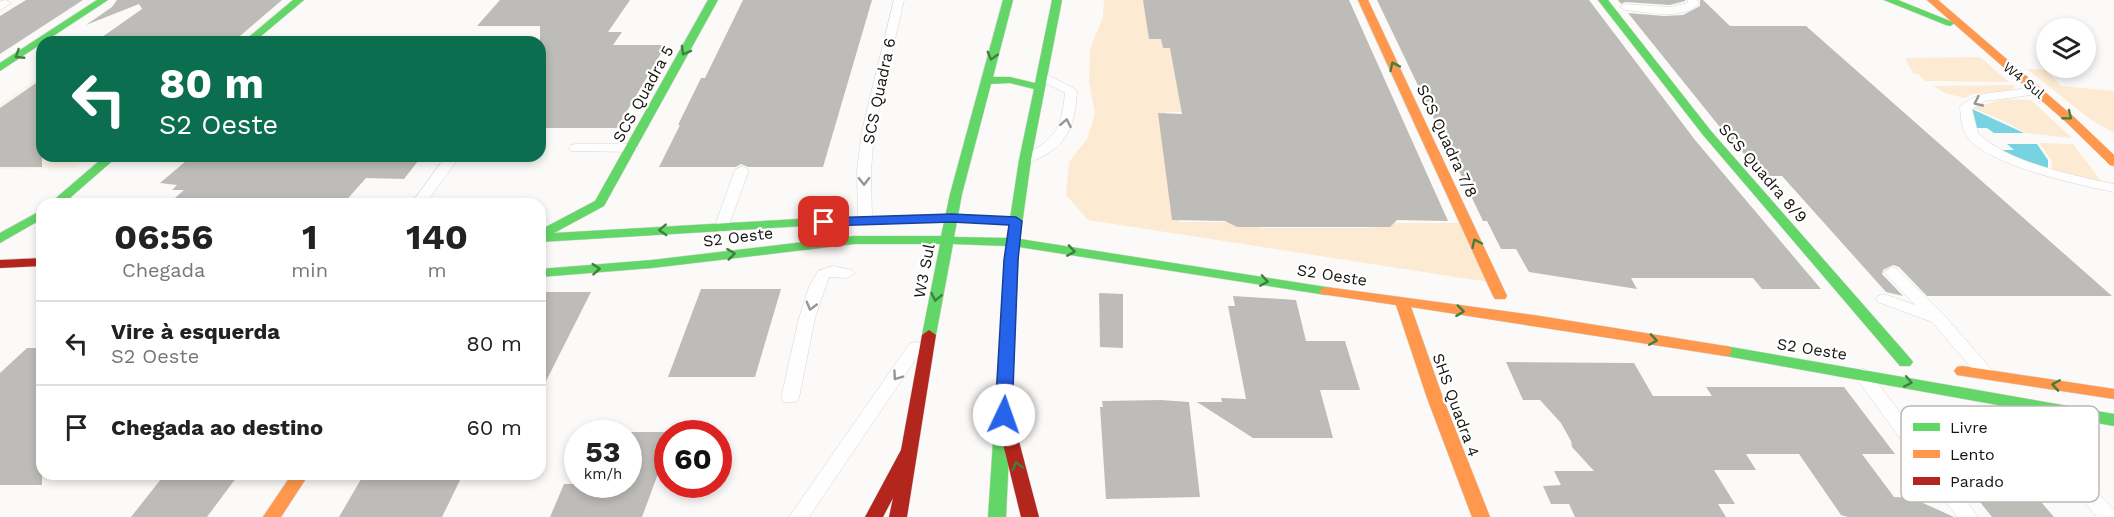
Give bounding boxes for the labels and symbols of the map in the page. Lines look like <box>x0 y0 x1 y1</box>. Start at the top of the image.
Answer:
street label: SCS Quadra 6 <box>858 36 900 146</box>
street label: SCS Quadra 5 <box>609 42 677 146</box>
one-way arrow <box>681 45 692 55</box>
one-way arrow <box>15 48 26 59</box>
one-way arrow <box>987 50 999 61</box>
street label: W4 Sul <box>2000 59 2048 102</box>
one-way arrow <box>1389 61 1401 72</box>
street label: SCS Quadra 7/8 <box>1413 82 1481 200</box>
one-way arrow <box>1973 94 1984 106</box>
one-way arrow <box>2061 109 2072 120</box>
one-way arrow <box>1059 119 1072 129</box>
street label: SCS Quadra 8/9 <box>1715 120 1811 226</box>
one-way arrow <box>858 176 871 185</box>
pin <box>798 196 849 247</box>
street label: S2 Oeste <box>702 223 774 251</box>
one-way arrow <box>659 224 668 237</box>
one-way arrow <box>1471 238 1483 249</box>
street label: W3 Sul <box>909 242 939 300</box>
one-way arrow <box>1066 245 1076 257</box>
one-way arrow <box>726 249 736 261</box>
street label: S2 Oeste <box>1296 260 1368 290</box>
one-way arrow <box>592 262 601 275</box>
one-way arrow <box>1259 275 1268 287</box>
one-way arrow <box>930 292 943 302</box>
one-way arrow <box>806 301 819 311</box>
one-way arrow <box>1456 304 1465 316</box>
one-way arrow <box>1649 333 1658 345</box>
street label: S2 Oeste <box>1776 334 1848 364</box>
street label: SHS Quadra 4 <box>1428 351 1484 460</box>
one-way arrow <box>893 369 904 380</box>
one-way arrow <box>1902 375 1912 388</box>
one-way arrow <box>2052 379 2062 392</box>
position arrow <box>972 383 1036 447</box>
legend <box>1901 406 2099 502</box>
text: Livre <box>1950 418 1988 437</box>
speed limit sign: 60 <box>654 420 732 498</box>
text: Lento <box>1950 445 1995 464</box>
one-way arrow <box>1011 461 1024 471</box>
text: Parado <box>1950 472 2004 491</box>

